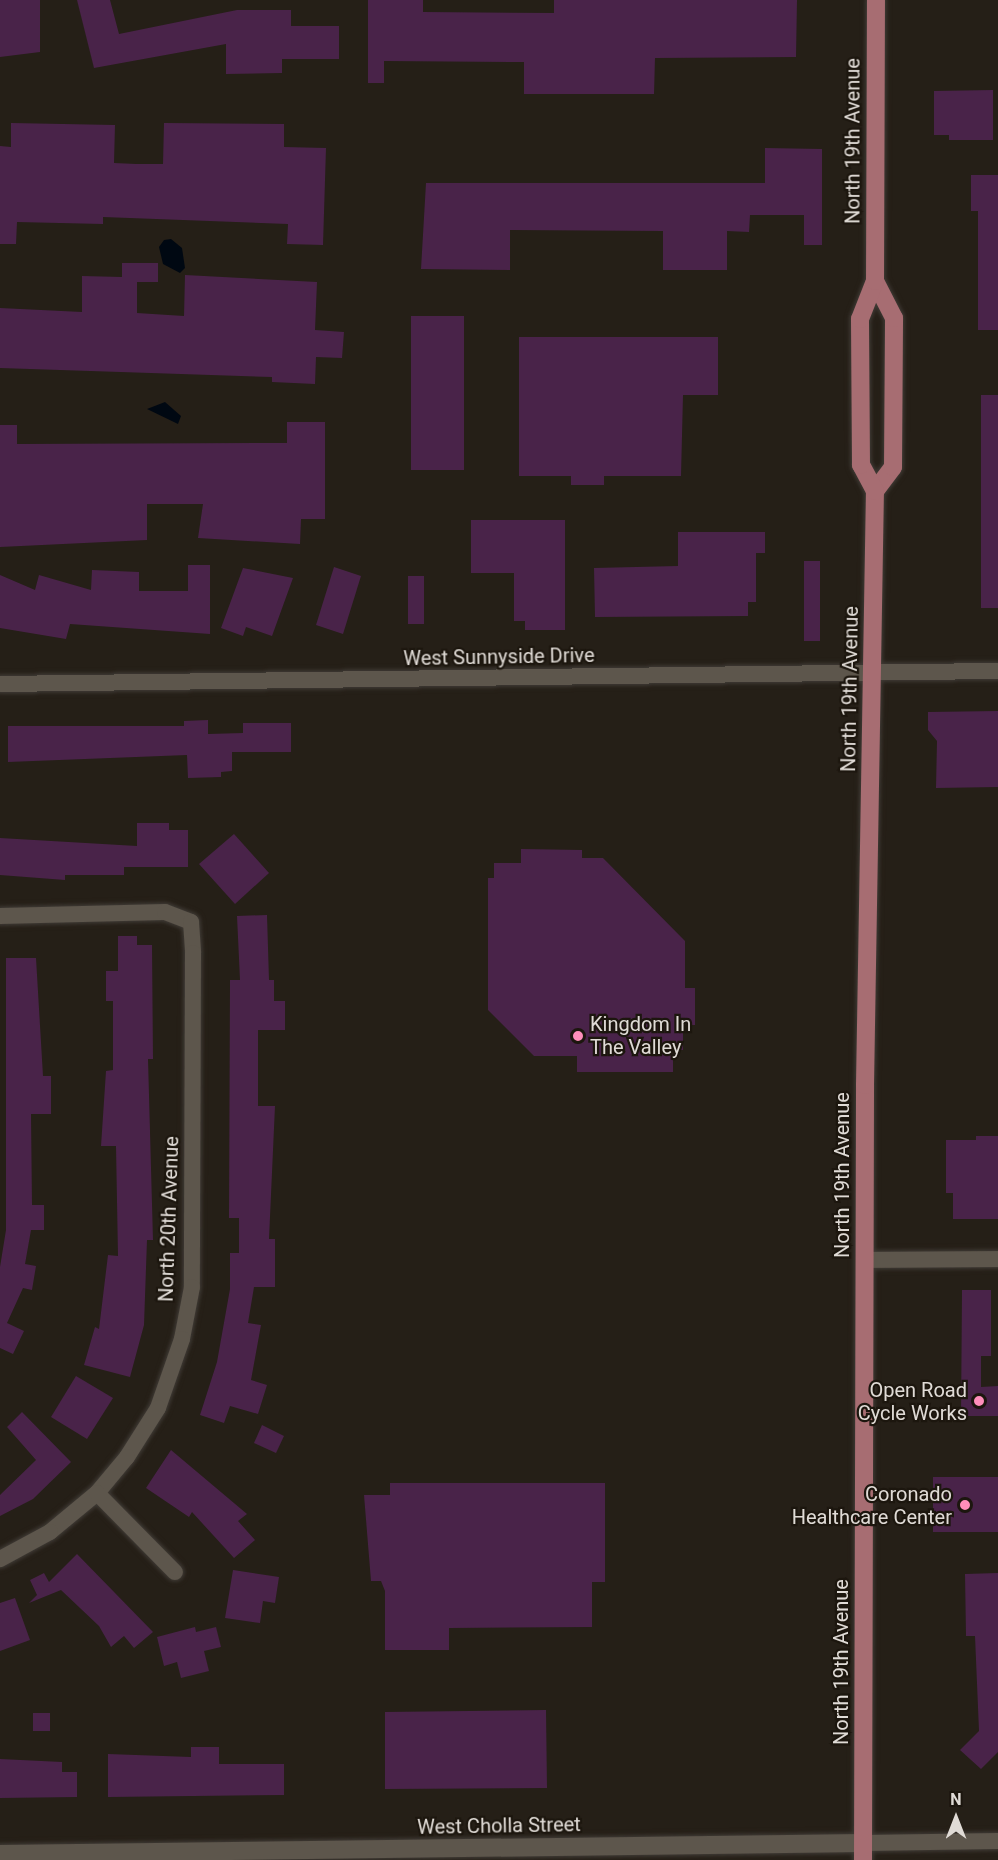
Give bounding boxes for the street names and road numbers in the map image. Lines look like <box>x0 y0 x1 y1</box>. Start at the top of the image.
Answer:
street label: North 19th Avenue <box>841 58 865 224</box>
street label: North 19th Avenue <box>837 606 863 772</box>
street label: West Sunnyside Drive <box>403 643 595 671</box>
street label: North 19th Avenue <box>830 1092 854 1258</box>
street label: North 20th Avenue <box>154 1136 184 1302</box>
street label: North 19th Avenue <box>829 1579 853 1745</box>
street label: West Cholla Street <box>417 1813 581 1839</box>

